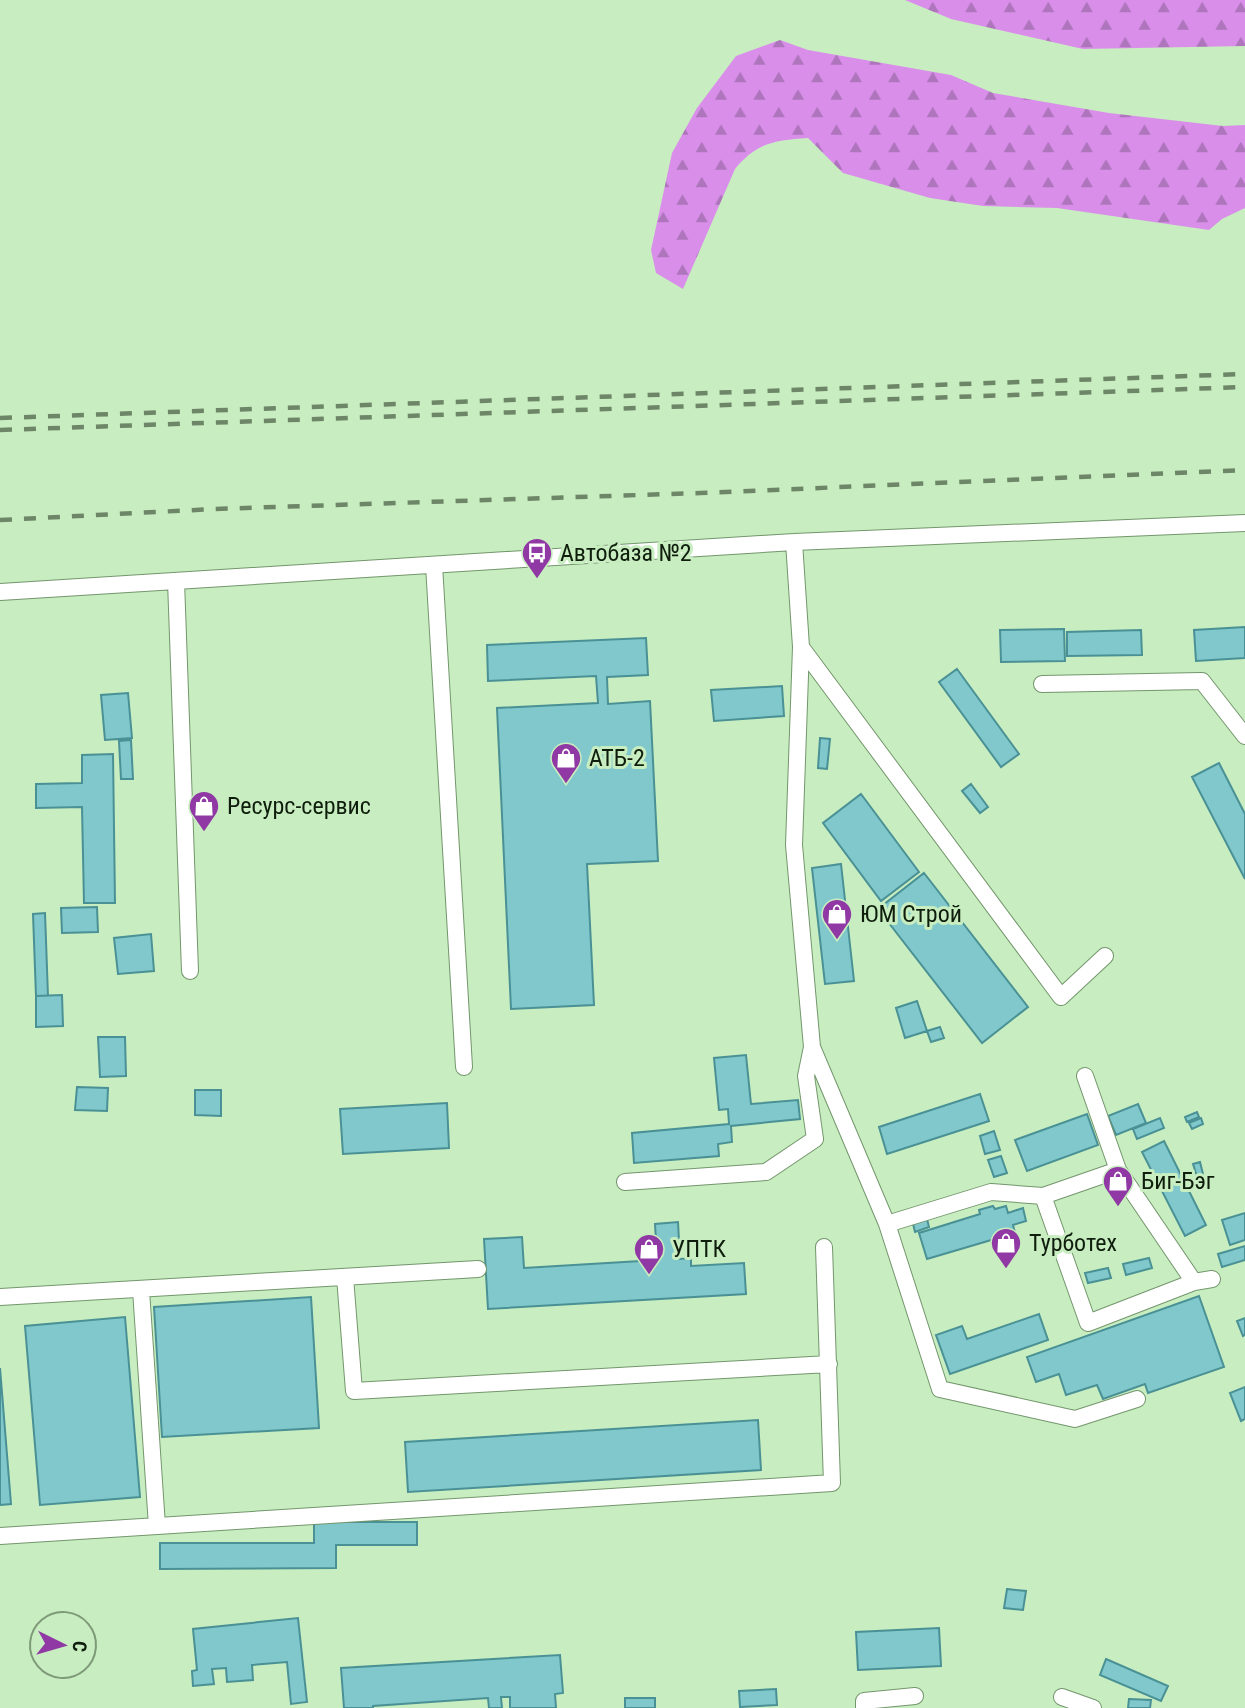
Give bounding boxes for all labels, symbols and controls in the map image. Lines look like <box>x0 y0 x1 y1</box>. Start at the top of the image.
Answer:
bus stop icon: Автобаза №2 <box>520 536 554 580</box>
place label: Автобаза №2 <box>560 539 692 567</box>
shop icon: АТБ-2 <box>549 741 583 785</box>
place label: АТБ-2 <box>589 744 645 772</box>
shop icon: Ресурс-сервис <box>187 789 221 833</box>
place label: Ресурс-сервис <box>227 792 371 820</box>
shop icon: ЮМ Строй <box>820 897 854 941</box>
place label: ЮМ Строй <box>860 900 962 928</box>
shop icon: Биг-Бэг <box>1101 1164 1135 1208</box>
place label: Биг-Бэг <box>1141 1167 1215 1195</box>
shop icon: Турботех <box>989 1226 1023 1270</box>
place label: Турботех <box>1029 1229 1117 1257</box>
shop icon: УПТК <box>632 1232 666 1276</box>
place label: УПТК <box>672 1235 727 1263</box>
north arrow <box>28 1610 98 1680</box>
text: С <box>67 1640 91 1653</box>

